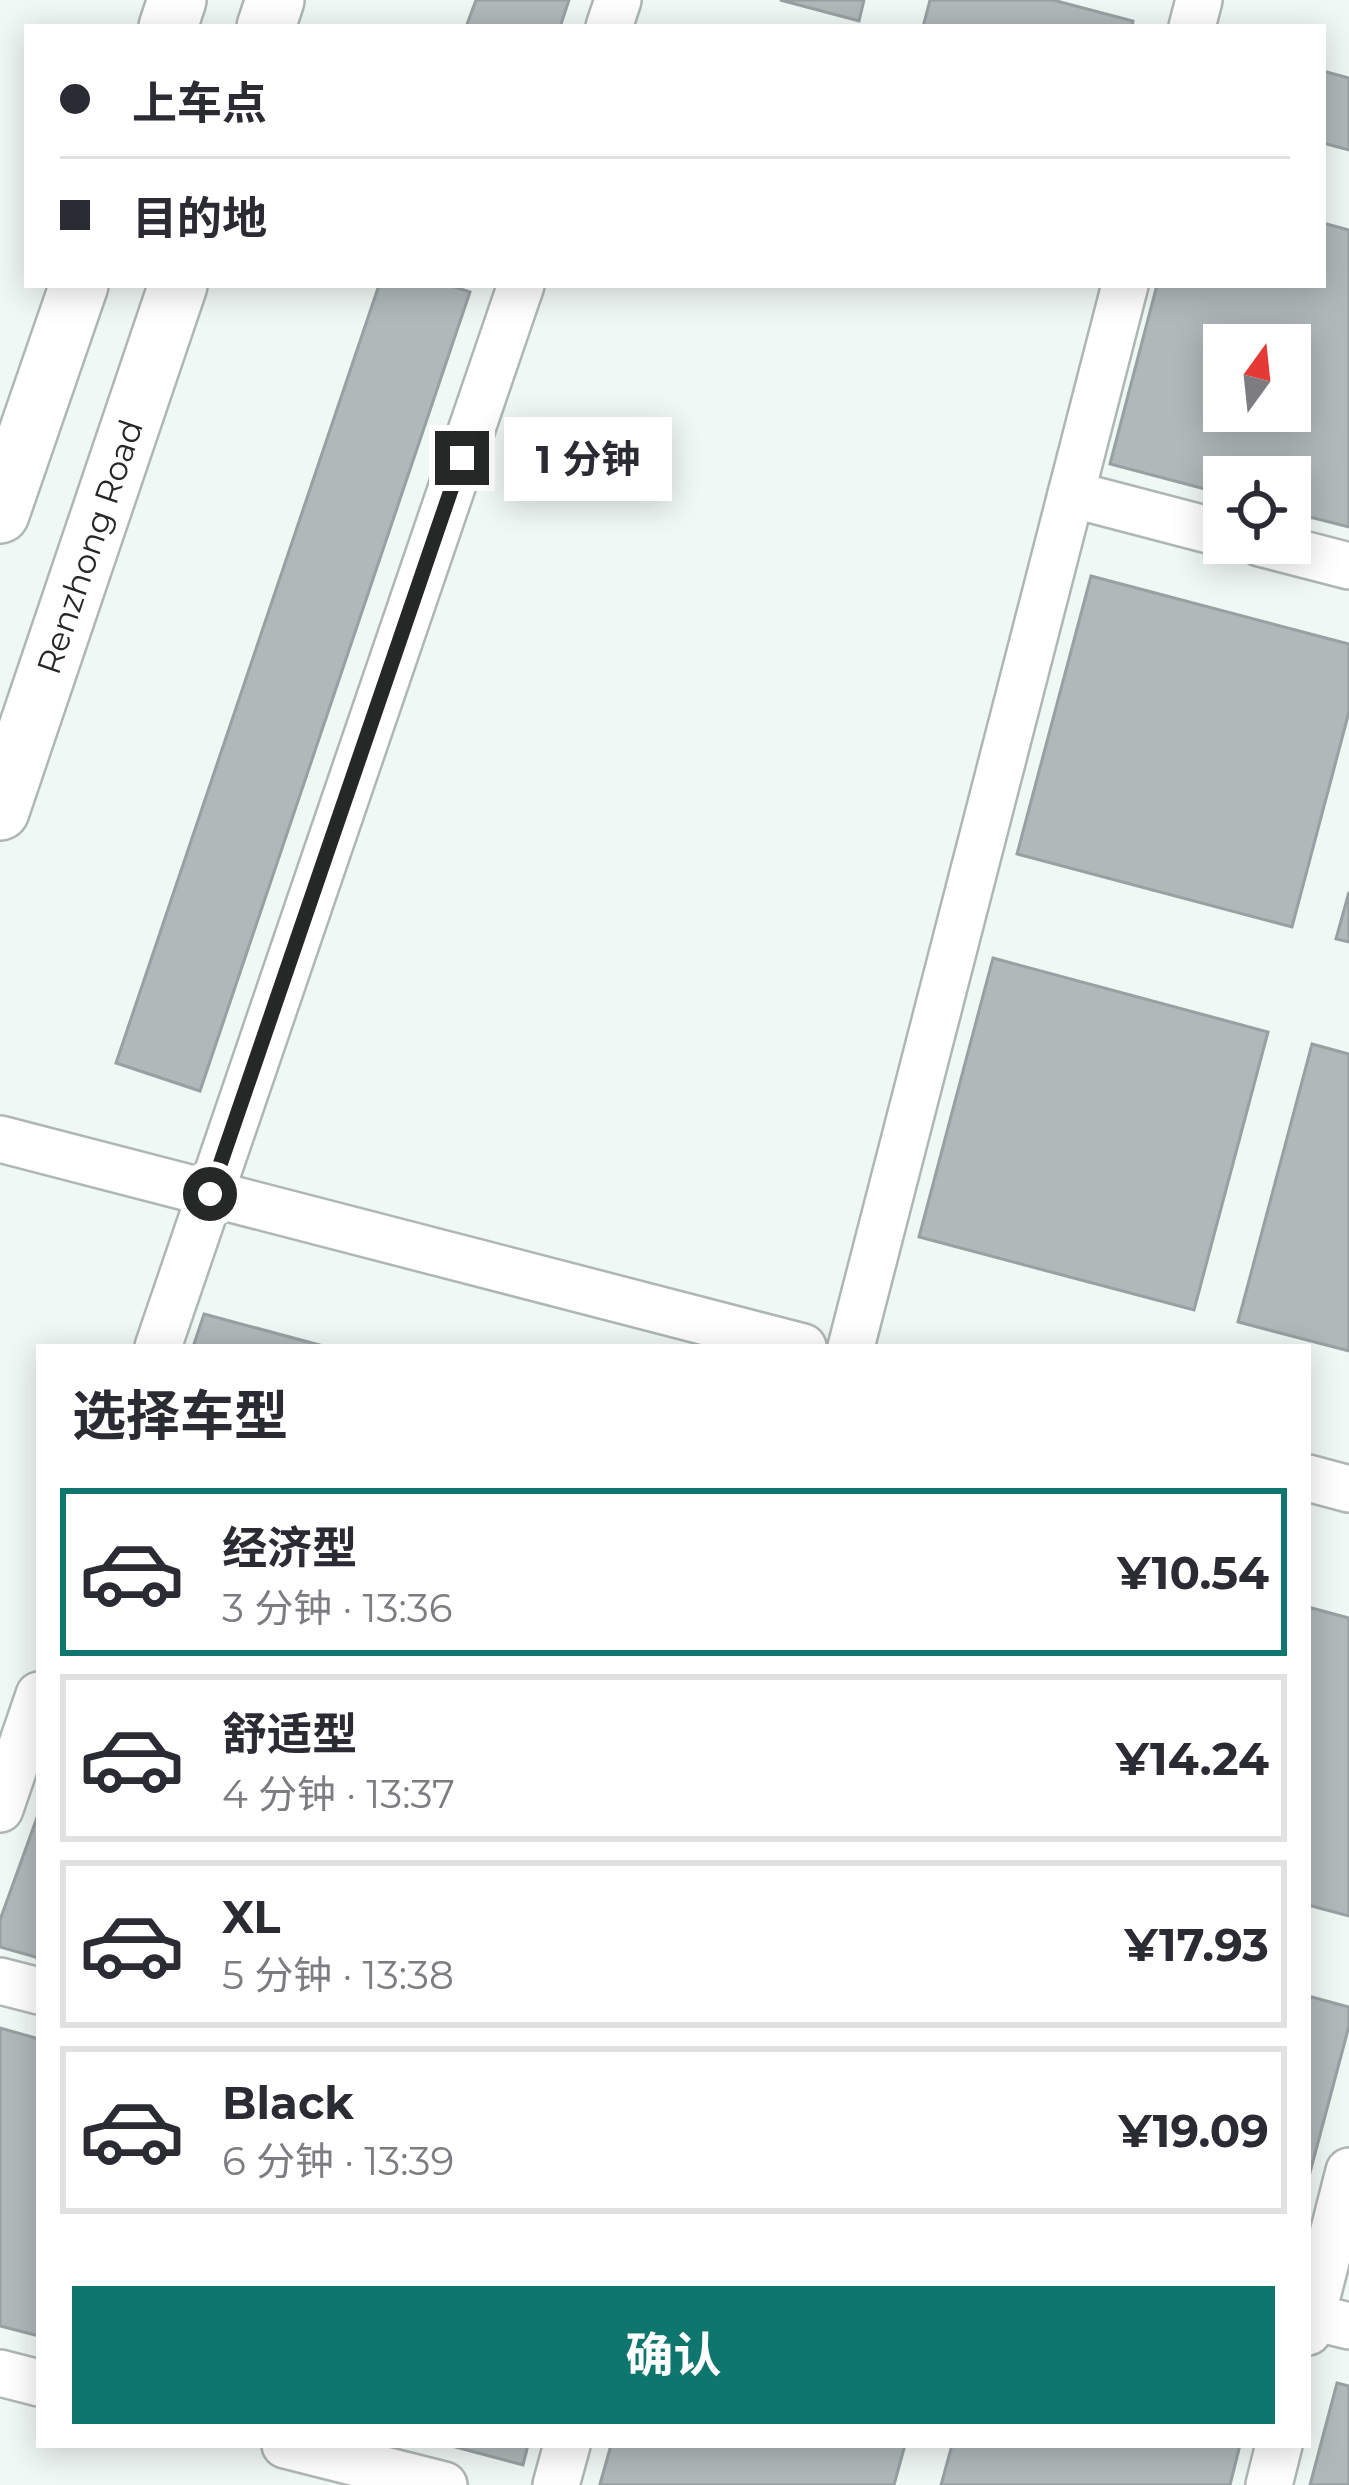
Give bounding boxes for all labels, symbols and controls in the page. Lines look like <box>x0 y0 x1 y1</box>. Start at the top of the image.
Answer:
text: 上车点 <box>132 75 267 130</box>
text: 目的地 <box>132 190 267 245</box>
north arrow <box>1203 324 1311 432</box>
map controls <box>1203 324 1311 564</box>
street label: Renzhong Road <box>28 414 151 679</box>
callout: 1 分钟 <box>504 416 672 500</box>
route end <box>435 431 489 485</box>
text: 1 分钟 <box>536 435 640 483</box>
button: locate <box>1203 456 1311 564</box>
route start <box>183 1167 237 1221</box>
text: 选择车型 <box>72 1383 288 1449</box>
icon: car <box>78 1518 186 1626</box>
text: 经济型 <box>222 1520 357 1575</box>
text: ¥10.54 <box>1117 1545 1269 1600</box>
text: 3 分钟 · 13:36 <box>222 1584 453 1632</box>
icon: car <box>78 1704 186 1812</box>
text: 舒适型 <box>222 1706 357 1761</box>
text: ¥14.24 <box>1116 1731 1269 1786</box>
text: 4 分钟 · 13:37 <box>222 1770 455 1818</box>
text: XL <box>222 1889 280 1944</box>
icon: car <box>78 1890 186 1998</box>
text: ¥17.93 <box>1125 1917 1269 1972</box>
text: 5 分钟 · 13:38 <box>222 1951 454 1999</box>
text: Black <box>222 2075 354 2130</box>
icon: car <box>78 2076 186 2184</box>
text: ¥19.09 <box>1118 2103 1269 2158</box>
text: 6 分钟 · 13:39 <box>222 2137 454 2185</box>
button: 确认 <box>72 2286 1275 2424</box>

